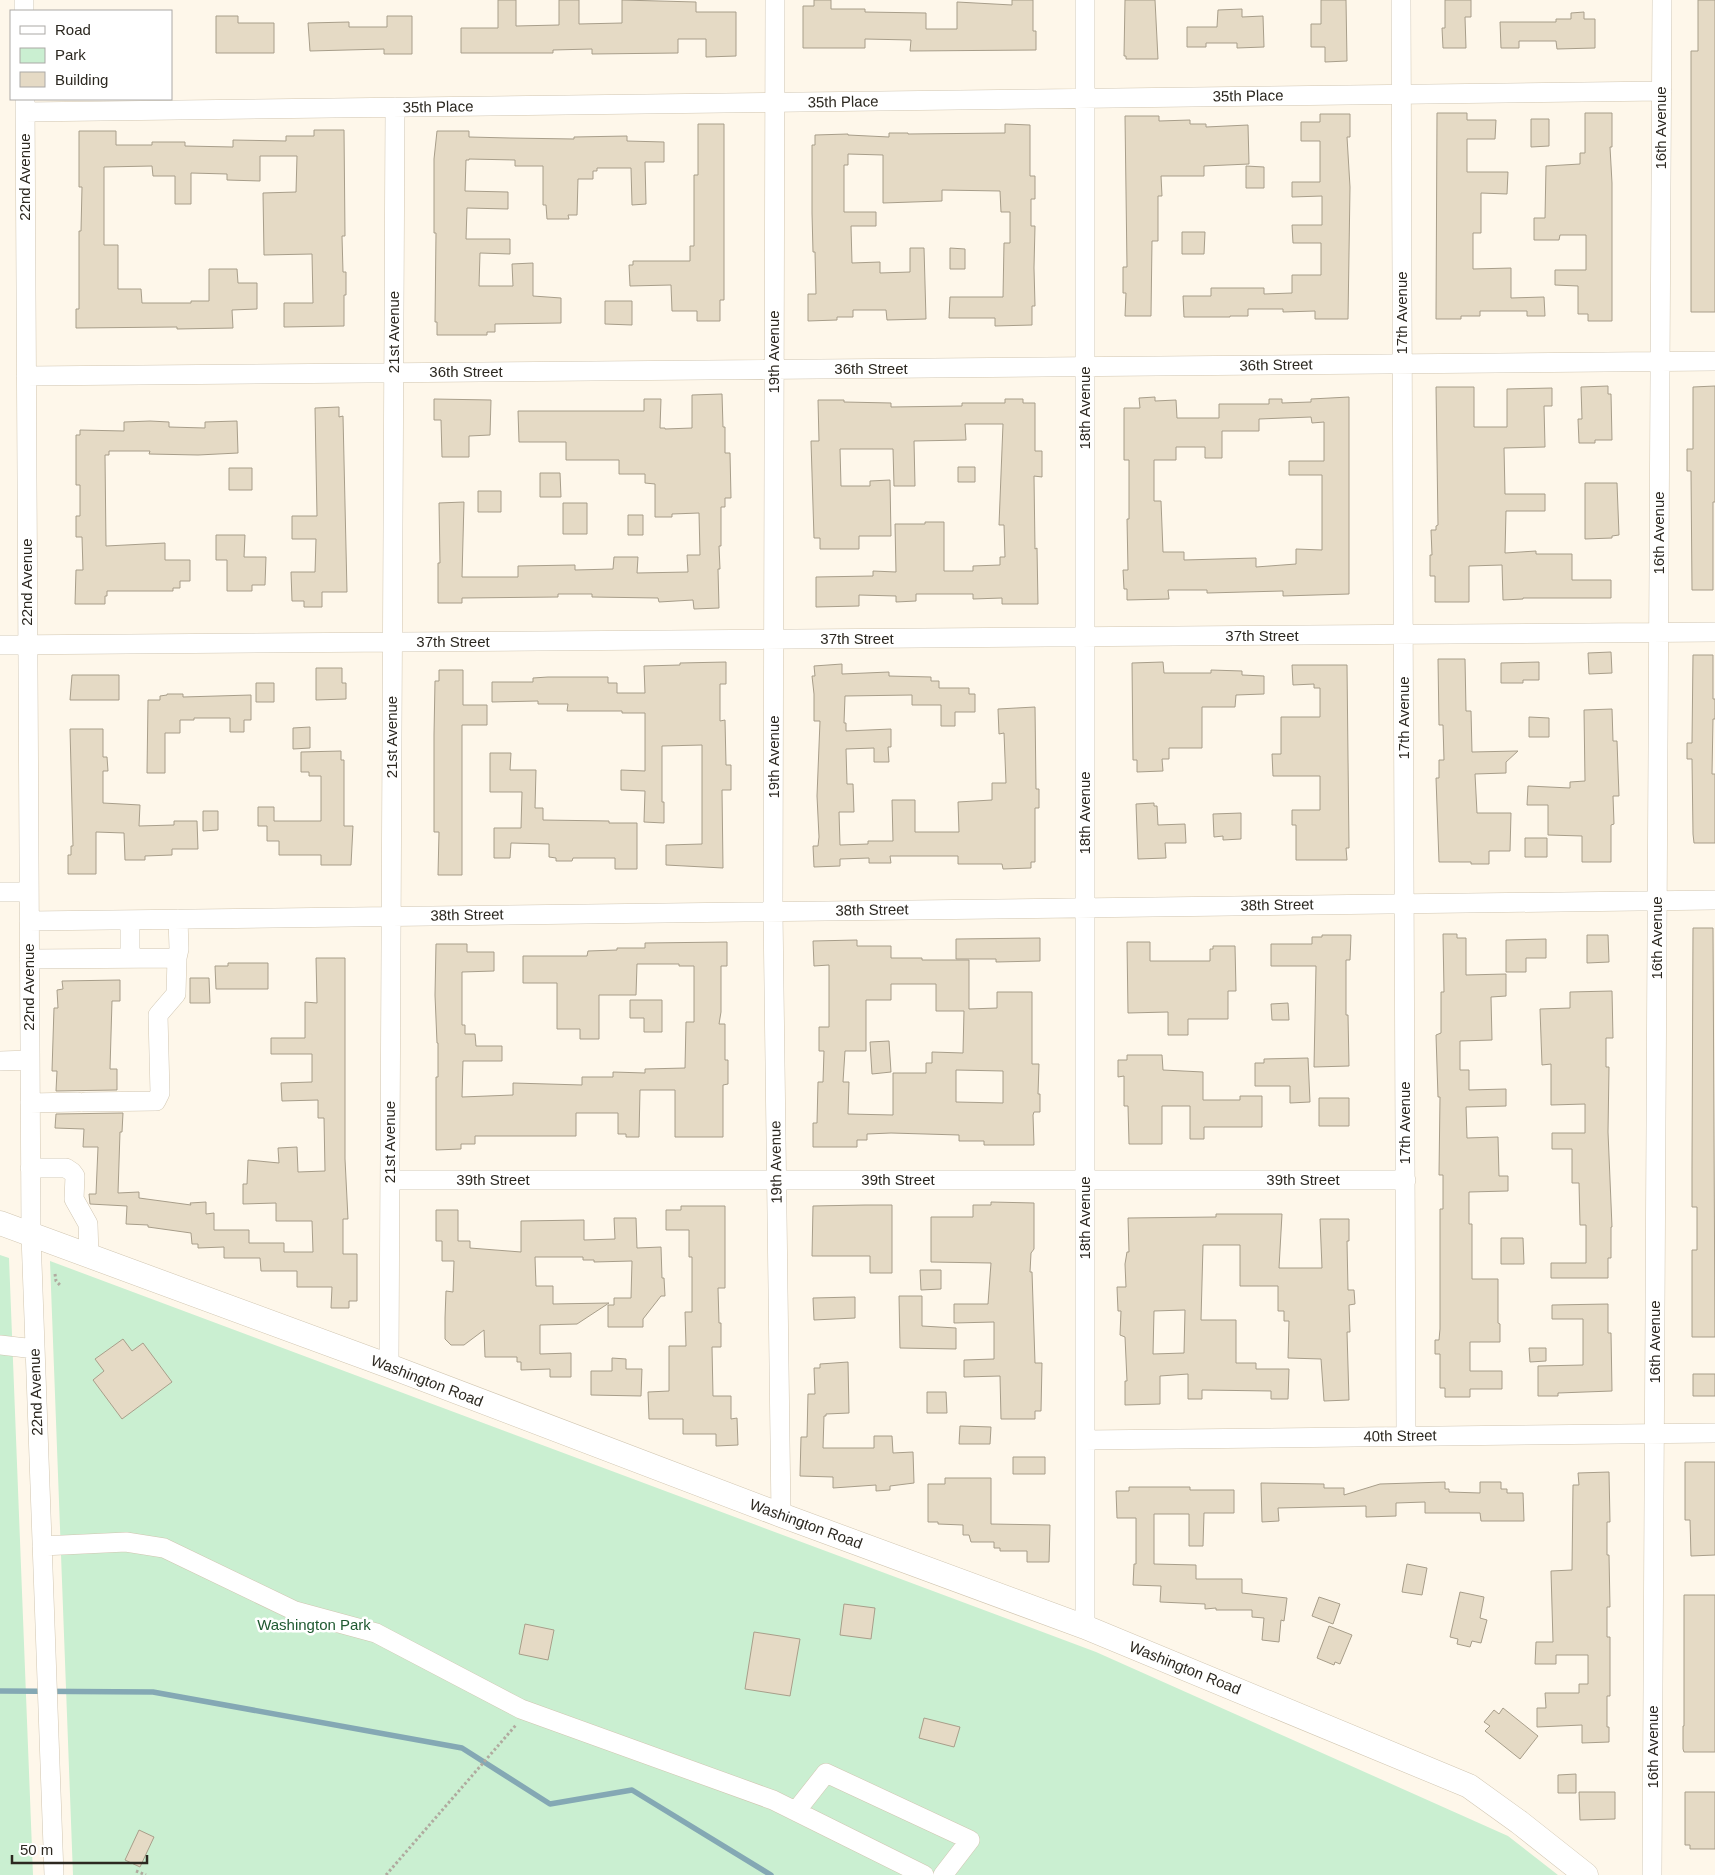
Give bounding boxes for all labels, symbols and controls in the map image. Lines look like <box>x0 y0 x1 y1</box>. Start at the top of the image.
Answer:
legend <box>10 10 172 100</box>
text: Road <box>55 21 91 38</box>
text: Park <box>55 46 86 63</box>
text: Building <box>55 71 108 88</box>
street label: 35th Place <box>1212 86 1284 105</box>
street label: 16th Avenue <box>1652 86 1669 170</box>
street label: 35th Place <box>807 92 879 111</box>
street label: 35th Place <box>402 97 474 116</box>
street label: 22nd Avenue <box>16 133 33 221</box>
street label: 17th Avenue <box>1393 271 1410 355</box>
street label: 21st Avenue <box>385 291 402 373</box>
street label: 19th Avenue <box>765 310 782 394</box>
street label: 36th Street <box>1239 355 1314 374</box>
street label: 36th Street <box>834 360 909 377</box>
street label: 36th Street <box>429 363 504 380</box>
street label: 18th Avenue <box>1076 366 1093 450</box>
street label: 16th Avenue <box>1650 491 1667 575</box>
street label: 22nd Avenue <box>18 538 35 626</box>
street label: 37th Street <box>1225 627 1300 644</box>
street label: 37th Street <box>820 630 895 647</box>
street label: 37th Street <box>416 633 491 650</box>
street label: 17th Avenue <box>1395 676 1412 760</box>
street label: 21st Avenue <box>383 696 400 778</box>
street label: 19th Avenue <box>765 715 782 799</box>
street label: 18th Avenue <box>1076 771 1093 855</box>
street label: 38th Street <box>1240 895 1315 914</box>
street label: 16th Avenue <box>1648 896 1665 980</box>
street label: 38th Street <box>835 900 910 919</box>
street label: 38th Street <box>430 905 505 924</box>
street label: 22nd Avenue <box>20 943 37 1031</box>
street label: 17th Avenue <box>1396 1081 1413 1165</box>
street label: 21st Avenue <box>381 1101 398 1183</box>
street label: 19th Avenue <box>766 1120 785 1204</box>
street label: 39th Street <box>456 1171 531 1188</box>
street label: 39th Street <box>861 1171 936 1188</box>
street label: 39th Street <box>1266 1171 1341 1188</box>
street label: 18th Avenue <box>1076 1176 1093 1260</box>
street label: 16th Avenue <box>1646 1300 1663 1384</box>
street label: 22nd Avenue <box>25 1348 46 1436</box>
street label: Washington Road <box>369 1351 486 1410</box>
street label: 40th Street <box>1363 1426 1438 1445</box>
street label: Washington Road <box>747 1495 865 1552</box>
park label: Washington Park <box>257 1616 371 1633</box>
street label: Washington Road <box>1127 1637 1243 1698</box>
street label: 16th Avenue <box>1644 1705 1661 1789</box>
scale bar <box>12 1832 148 1864</box>
text: 50 m <box>20 1841 53 1858</box>

